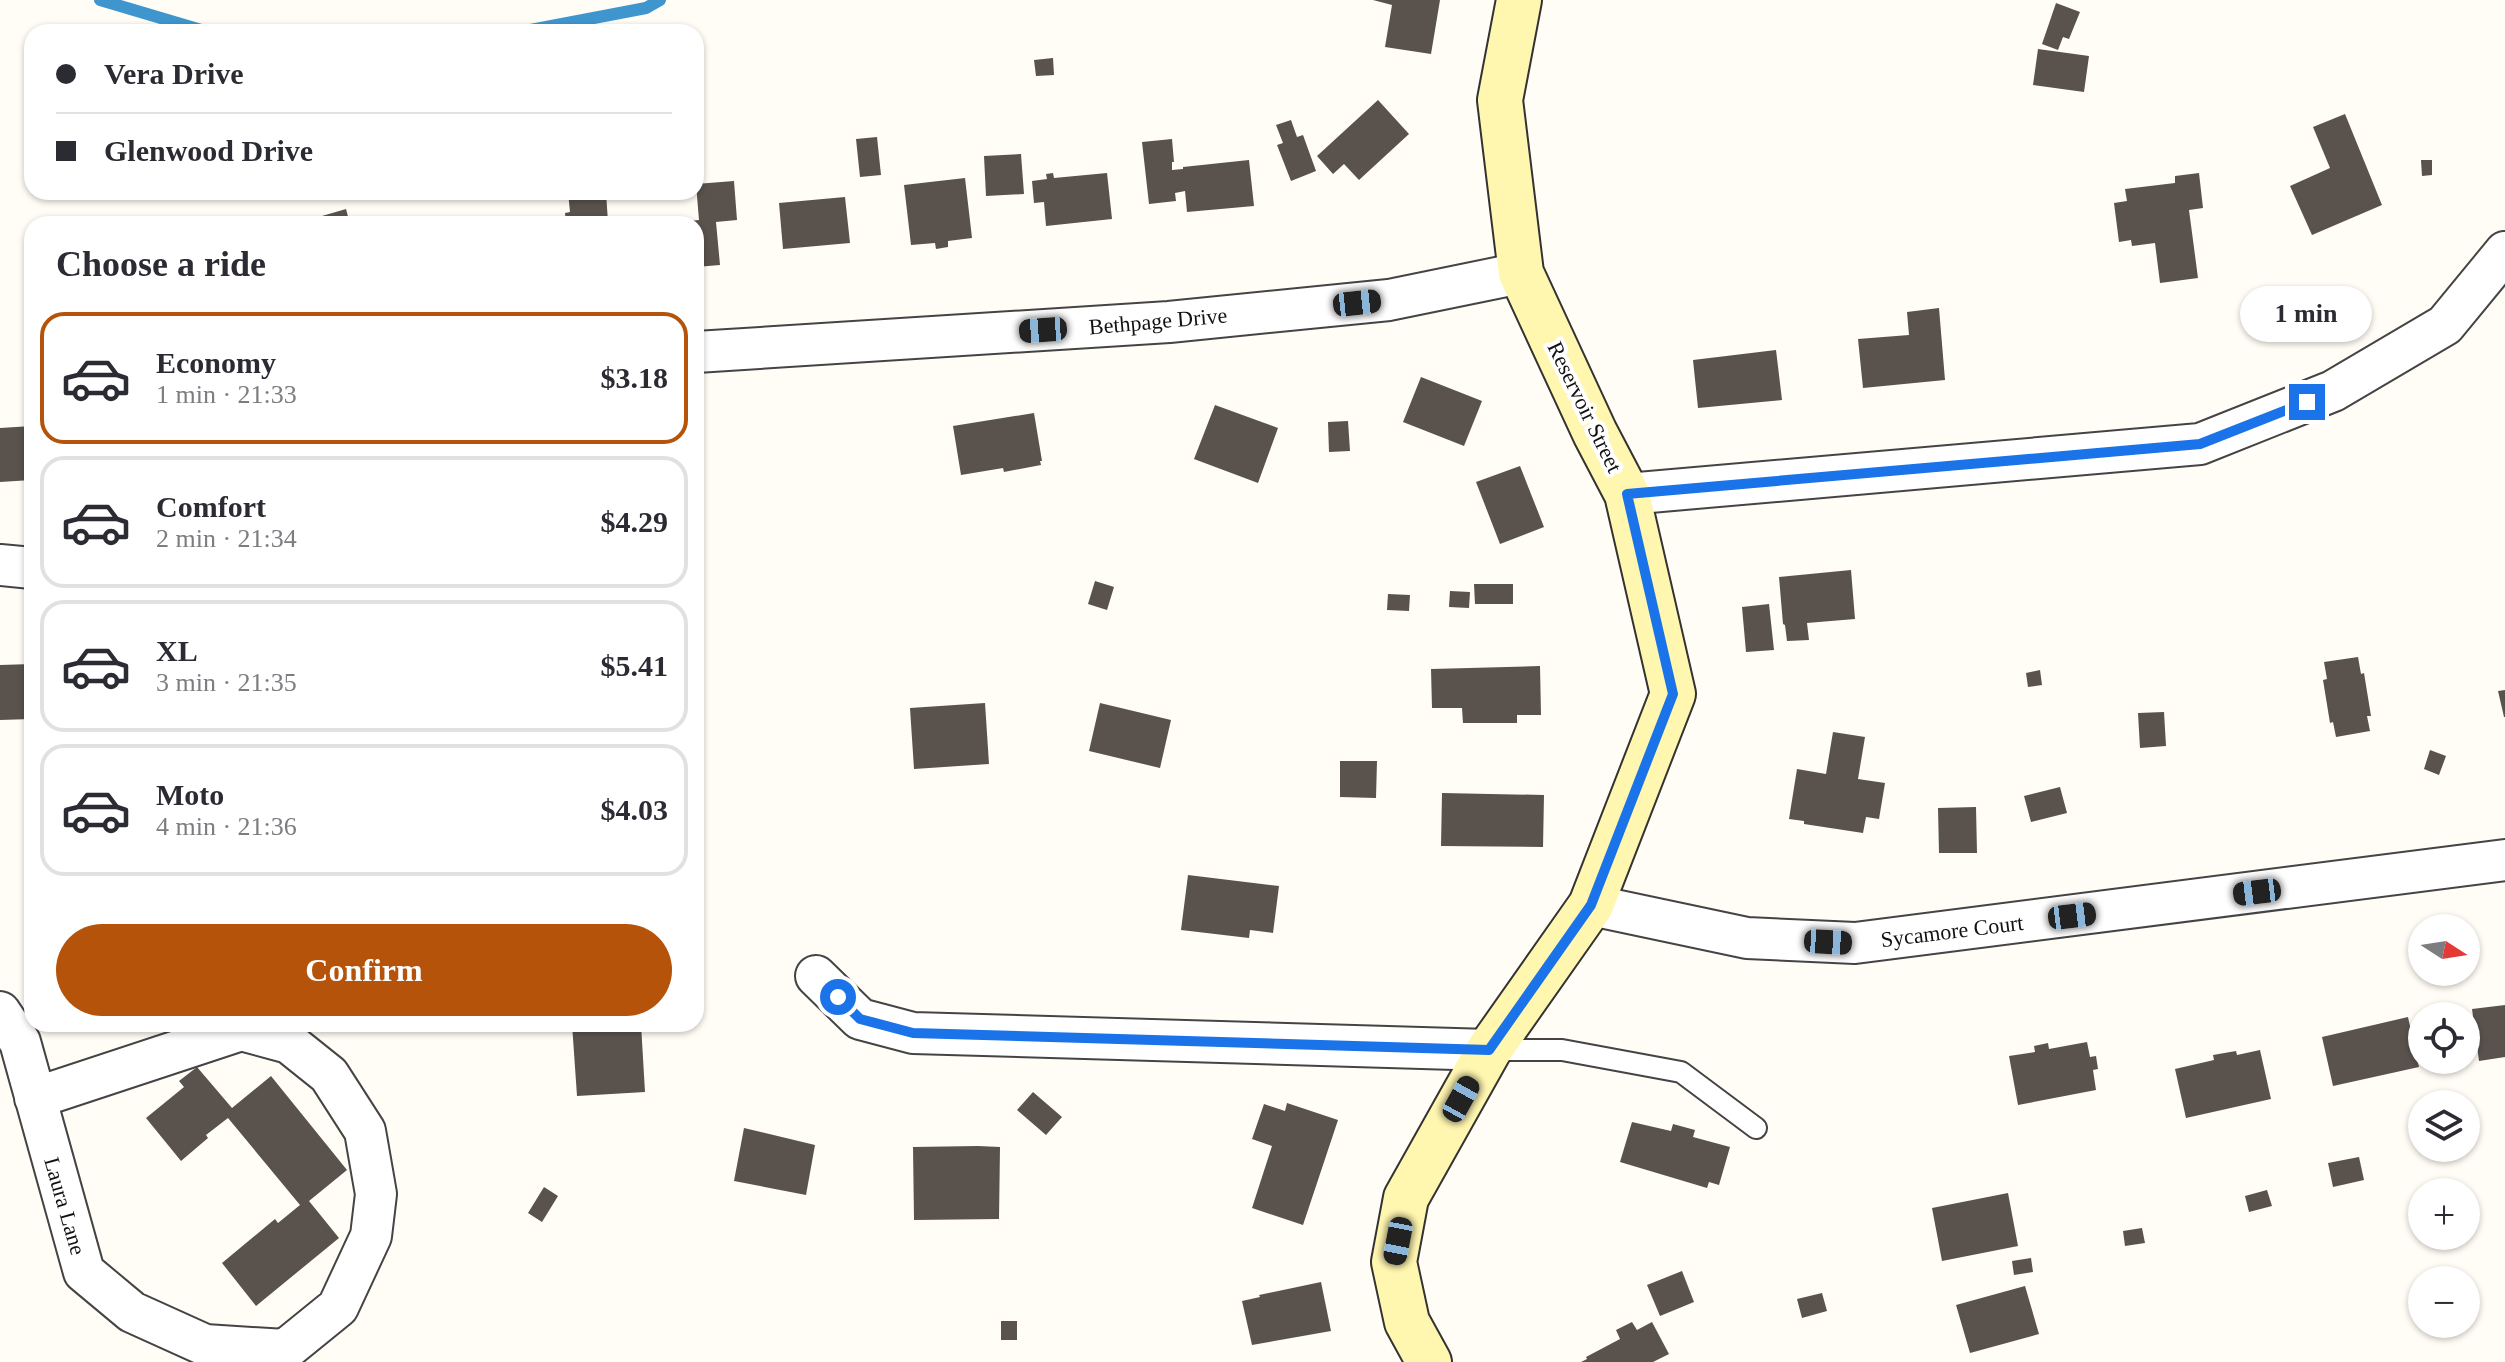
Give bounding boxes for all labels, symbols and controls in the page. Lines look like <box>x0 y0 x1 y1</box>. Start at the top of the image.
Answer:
text: Vera Drive <box>104 57 244 90</box>
text: Glenwood Drive <box>104 134 313 167</box>
text: Choose a ride <box>56 244 266 284</box>
callout: 1 min <box>2241 286 2373 342</box>
car <box>1332 289 1382 317</box>
text: 1 min <box>2275 299 2337 328</box>
street label: Bethpage Drive <box>1088 303 1228 339</box>
car <box>1018 316 1068 344</box>
street label: Reservoir Street <box>1543 338 1627 476</box>
icon: car <box>60 342 132 414</box>
text: Economy <box>156 346 276 379</box>
text: $3.18 <box>601 361 668 394</box>
text: 1 min · 21:33 <box>156 380 297 409</box>
route end <box>2289 384 2325 420</box>
icon: car <box>60 486 132 558</box>
text: Comfort <box>156 490 266 523</box>
text: $4.29 <box>601 505 668 538</box>
text: 2 min · 21:34 <box>156 524 297 553</box>
icon: car <box>60 630 132 702</box>
text: XL <box>156 634 198 667</box>
text: $5.41 <box>601 649 668 682</box>
text: 3 min · 21:35 <box>156 668 297 697</box>
icon: car <box>60 774 132 846</box>
text: Moto <box>156 778 224 811</box>
text: $4.03 <box>601 793 668 826</box>
text: 4 min · 21:36 <box>156 812 297 841</box>
car <box>2232 877 2282 907</box>
car <box>2047 901 2097 931</box>
street label: Sycamore Court <box>1879 910 2025 952</box>
north arrow <box>2408 914 2480 986</box>
map controls <box>2408 914 2480 1338</box>
button: Confirm <box>56 924 672 1016</box>
car <box>1803 929 1853 955</box>
route start <box>820 979 856 1015</box>
button: locate <box>2408 1002 2480 1074</box>
car <box>1439 1072 1483 1126</box>
button: layers <box>2408 1090 2480 1162</box>
street label: Laura Lane <box>39 1154 91 1258</box>
button: + <box>2408 1178 2480 1250</box>
car <box>1382 1215 1414 1267</box>
button: − <box>2408 1266 2480 1338</box>

